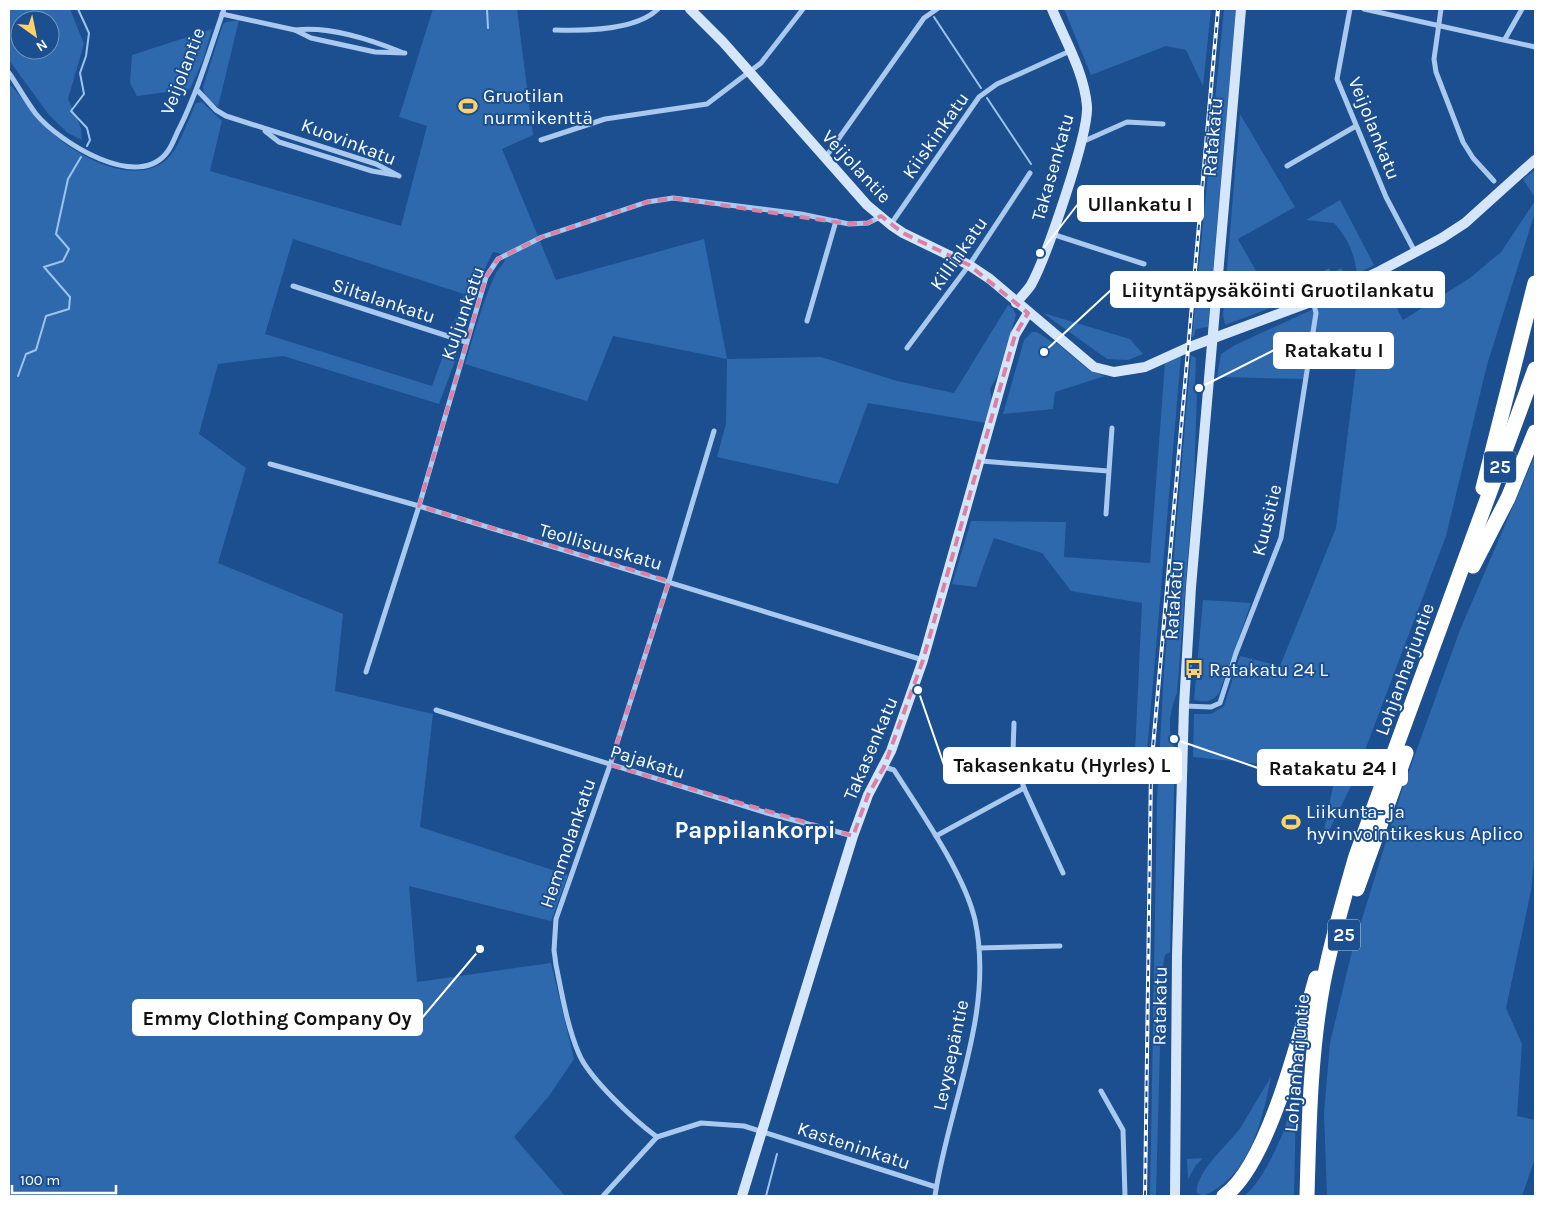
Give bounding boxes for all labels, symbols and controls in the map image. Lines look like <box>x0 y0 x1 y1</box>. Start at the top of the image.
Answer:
north arrow <box>10 10 60 60</box>
street label: Veijolantie <box>156 25 210 118</box>
text: N <box>33 36 51 55</box>
street label: Veijolankatu <box>1343 74 1405 183</box>
place label: Gruotilan nurmikenttä <box>483 85 593 129</box>
street label: Kiiskinkatu <box>898 88 974 183</box>
sports icon: Gruotilan nurmikenttä <box>457 95 479 117</box>
street label: Ratakatu <box>1199 97 1227 178</box>
street label: Takasenkatu <box>1027 111 1079 223</box>
street label: Kuovinkatu <box>298 114 399 170</box>
street label: Veijolantie <box>817 126 896 208</box>
callout: Ullankatu I <box>1078 186 1203 221</box>
text: Ullankatu I <box>1087 193 1193 216</box>
street label: Killinkatu <box>925 213 992 295</box>
street label: Kuljunkatu <box>437 264 489 363</box>
callout: Liityntäpysäköinti Gruotilankatu <box>1111 272 1444 307</box>
street label: Siltalankatu <box>329 274 438 328</box>
text: Liityntäpysäköinti Gruotilankatu <box>1121 279 1435 302</box>
callout: Ratakatu I <box>1274 333 1393 368</box>
text: Ratakatu I <box>1284 339 1384 362</box>
road number: 25 <box>1484 452 1516 482</box>
street label: Kuusitie <box>1247 482 1286 558</box>
street label: Teollisuuskatu <box>536 519 665 575</box>
street label: Ratakatu <box>1160 560 1188 640</box>
street label: Lohjanharjuntie <box>1371 600 1439 738</box>
bus stop icon: Ratakatu 24 L <box>1183 658 1205 680</box>
place label: Ratakatu 24 L <box>1209 659 1328 681</box>
street label: Takasenkatu <box>839 693 903 804</box>
street label: Pajakatu <box>608 740 688 784</box>
callout: Takasenkatu (Hyrles) L <box>944 748 1181 783</box>
callout: Ratakatu 24 I <box>1258 750 1407 785</box>
text: Takasenkatu (Hyrles) L <box>954 754 1171 777</box>
text: Ratakatu 24 I <box>1269 757 1397 780</box>
street label: Hemmolankatu <box>535 776 600 911</box>
place label: Liikunta- ja hyvinvointikeskus Aplico <box>1306 801 1523 845</box>
sports icon: Liikunta- ja hyvinvointikeskus Aplico <box>1280 811 1302 833</box>
district label: Pappilankorpi <box>674 816 836 844</box>
road number: 25 <box>1328 920 1360 950</box>
street label: Ratakatu <box>1148 966 1172 1046</box>
street label: Lohjanharjuntie <box>1280 993 1314 1133</box>
street label: Levysepäntie <box>929 998 973 1112</box>
callout: Emmy Clothing Company Oy <box>133 1000 422 1035</box>
text: Emmy Clothing Company Oy <box>142 1007 412 1030</box>
street label: Kasteninkatu <box>795 1117 913 1175</box>
scale bar <box>12 1162 116 1194</box>
text: 100 m <box>20 1171 60 1189</box>

